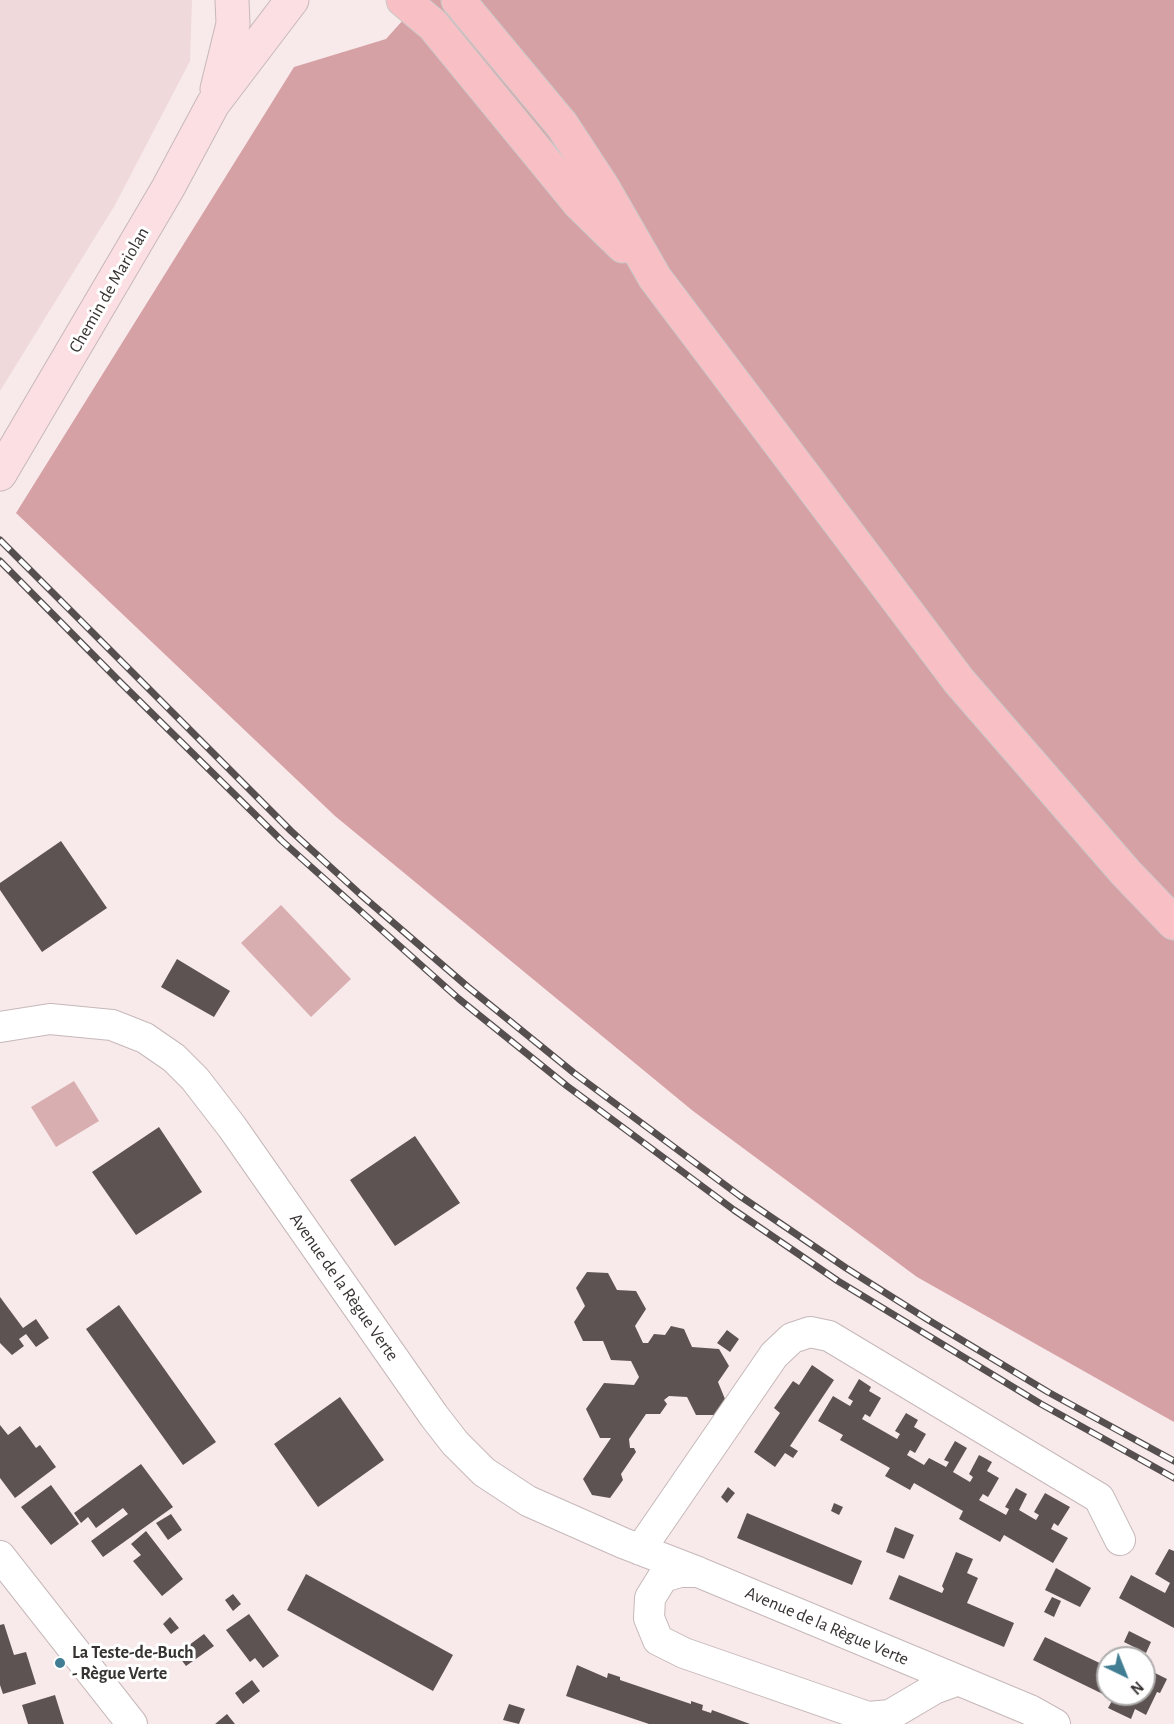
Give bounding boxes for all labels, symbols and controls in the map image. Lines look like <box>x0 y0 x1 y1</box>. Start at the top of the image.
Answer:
street label: Chemin de Mariolan <box>64 223 154 357</box>
street label: Avenue de la Règue Verte <box>285 1209 403 1365</box>
street label: Avenue de la Règue Verte <box>742 1582 912 1670</box>
place label: La Teste-de-Buch - Règue Verte <box>72 1642 194 1684</box>
north arrow <box>1096 1646 1156 1706</box>
marker: La Teste-de-Buch - Règue Verte <box>53 1656 67 1670</box>
text: N <box>1127 1678 1146 1697</box>

